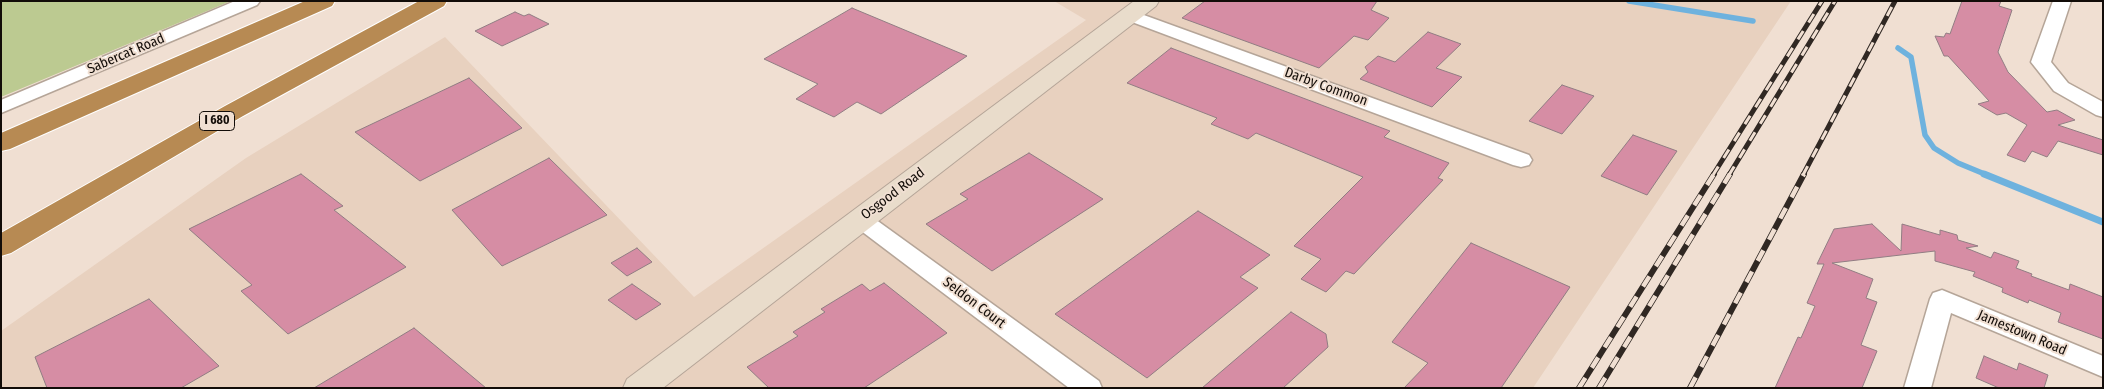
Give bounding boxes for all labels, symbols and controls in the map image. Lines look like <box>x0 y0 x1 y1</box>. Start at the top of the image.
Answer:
street label: Sabercat Road <box>85 30 167 78</box>
street label: Darby Common <box>1282 64 1370 110</box>
road number: I 680 <box>200 112 234 130</box>
street label: Osgood Road <box>858 165 928 223</box>
street label: Seldon Court <box>939 274 1009 332</box>
street label: Jamestown Road <box>1975 307 2069 359</box>

